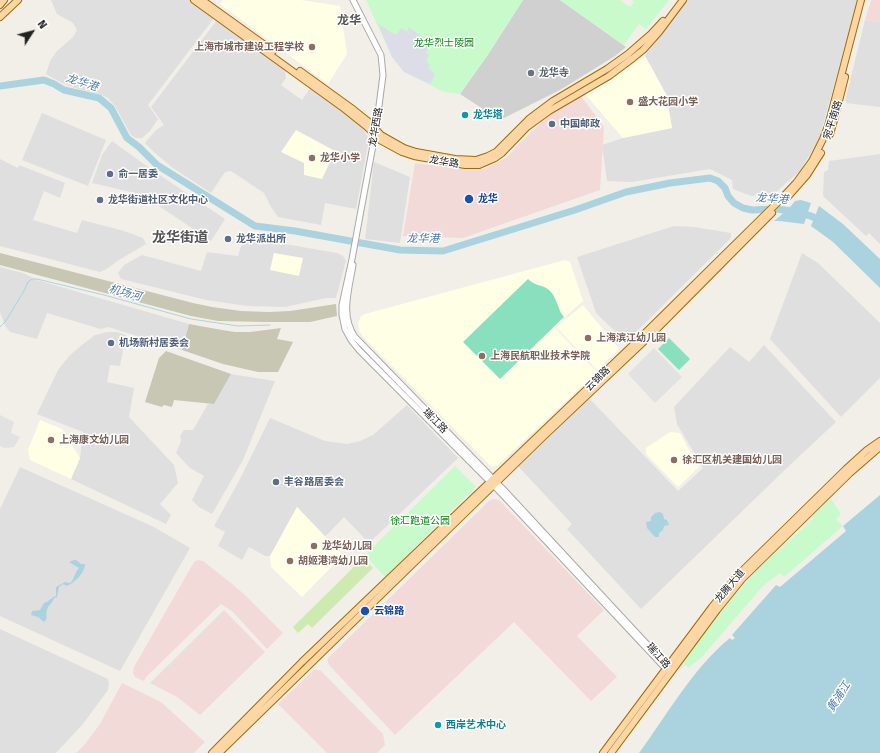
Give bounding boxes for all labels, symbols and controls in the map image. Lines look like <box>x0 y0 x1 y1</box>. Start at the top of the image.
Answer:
north arrow <box>12 12 52 52</box>
district label: 龙华 <box>337 14 361 28</box>
text: N <box>35 18 50 31</box>
park label: 龙华烈士陵园 <box>414 37 474 49</box>
place label: 上海市城市建设工程学校 <box>194 41 304 53</box>
marker: 上海市城市建设工程学校 <box>307 42 317 52</box>
place label: 龙华寺 <box>539 67 569 79</box>
marker: 龙华寺 <box>526 68 536 78</box>
water label: 龙华港 <box>64 72 100 94</box>
place label: 盛大花园小学 <box>638 96 698 108</box>
marker: 盛大花园小学 <box>625 97 635 107</box>
street label: 宛平南路 <box>821 99 845 141</box>
street label: 龙华西路 <box>367 106 385 148</box>
place label: 龙华塔 <box>473 109 503 121</box>
marker: 龙华塔 <box>460 110 470 120</box>
place label: 中国邮政 <box>560 118 600 130</box>
marker: 中国邮政 <box>547 119 557 129</box>
place label: 龙华小学 <box>320 152 360 164</box>
marker: 龙华小学 <box>307 153 317 163</box>
street label: 龙华路 <box>428 153 460 171</box>
place label: 俞一居委 <box>118 168 158 180</box>
marker: 俞一居委 <box>105 169 115 179</box>
water label: 龙华港 <box>755 191 789 207</box>
marker: 龙华 <box>463 193 475 205</box>
place label: 龙华 <box>478 193 498 205</box>
place label: 龙华街道社区文化中心 <box>108 194 208 206</box>
marker: 龙华街道社区文化中心 <box>95 195 105 205</box>
district label: 龙华街道 <box>152 230 208 246</box>
water label: 龙华港 <box>407 232 439 246</box>
place label: 龙华派出所 <box>236 233 286 245</box>
marker: 龙华派出所 <box>223 234 233 244</box>
water label: 机场河 <box>107 282 143 304</box>
place label: 上海滨江幼儿园 <box>596 332 666 344</box>
marker: 上海滨江幼儿园 <box>583 333 593 343</box>
place label: 机场新村居委会 <box>119 337 189 349</box>
marker: 机场新村居委会 <box>106 338 116 348</box>
place label: 上海民航职业技术学院 <box>490 350 590 362</box>
marker: 上海民航职业技术学院 <box>477 351 487 361</box>
street label: 云锦路 <box>583 364 613 394</box>
street label: 瑞江路 <box>420 406 450 436</box>
place label: 上海康文幼儿园 <box>59 434 129 446</box>
marker: 上海康文幼儿园 <box>46 435 56 445</box>
place label: 徐汇区机关建国幼儿园 <box>682 454 782 466</box>
marker: 徐汇区机关建国幼儿园 <box>669 455 679 465</box>
place label: 丰谷路居委会 <box>284 476 344 488</box>
marker: 丰谷路居委会 <box>271 477 281 487</box>
park label: 徐汇跑道公园 <box>390 515 450 527</box>
place label: 龙华幼儿园 <box>322 540 372 552</box>
marker: 龙华幼儿园 <box>309 541 319 551</box>
place label: 胡姬港湾幼儿园 <box>298 555 368 567</box>
marker: 胡姬港湾幼儿园 <box>285 556 295 566</box>
street label: 龙腾大道 <box>713 567 747 605</box>
marker: 云锦路 <box>359 605 371 617</box>
place label: 云锦路 <box>374 605 404 617</box>
street label: 瑞江路 <box>644 641 672 671</box>
water label: 黄浦江 <box>825 680 853 714</box>
place label: 西岸艺术中心 <box>446 719 506 731</box>
marker: 西岸艺术中心 <box>433 720 443 730</box>

